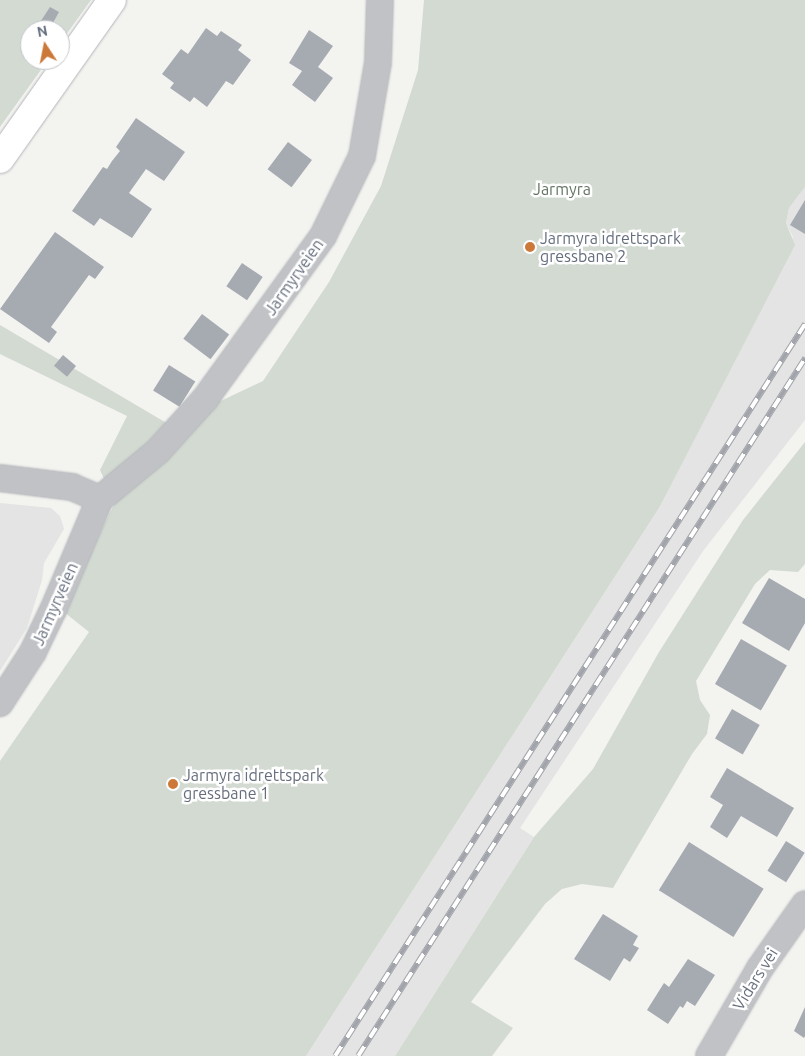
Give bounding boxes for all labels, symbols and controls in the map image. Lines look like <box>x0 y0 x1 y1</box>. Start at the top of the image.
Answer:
north arrow <box>20 20 70 70</box>
text: N <box>36 22 49 40</box>
park label: Jarmyra <box>533 179 591 199</box>
place label: Jarmyra idrettspark gressbane 2 <box>540 228 681 266</box>
street label: Jarmyrveien <box>261 235 327 319</box>
marker: Jarmyra idrettspark gressbane 2 <box>524 241 536 253</box>
street label: Jarmyrveien <box>28 560 82 648</box>
place label: Jarmyra idrettspark gressbane 1 <box>183 765 324 803</box>
marker: Jarmyra idrettspark gressbane 1 <box>167 778 179 790</box>
street label: Vidars vei <box>728 945 782 1013</box>

